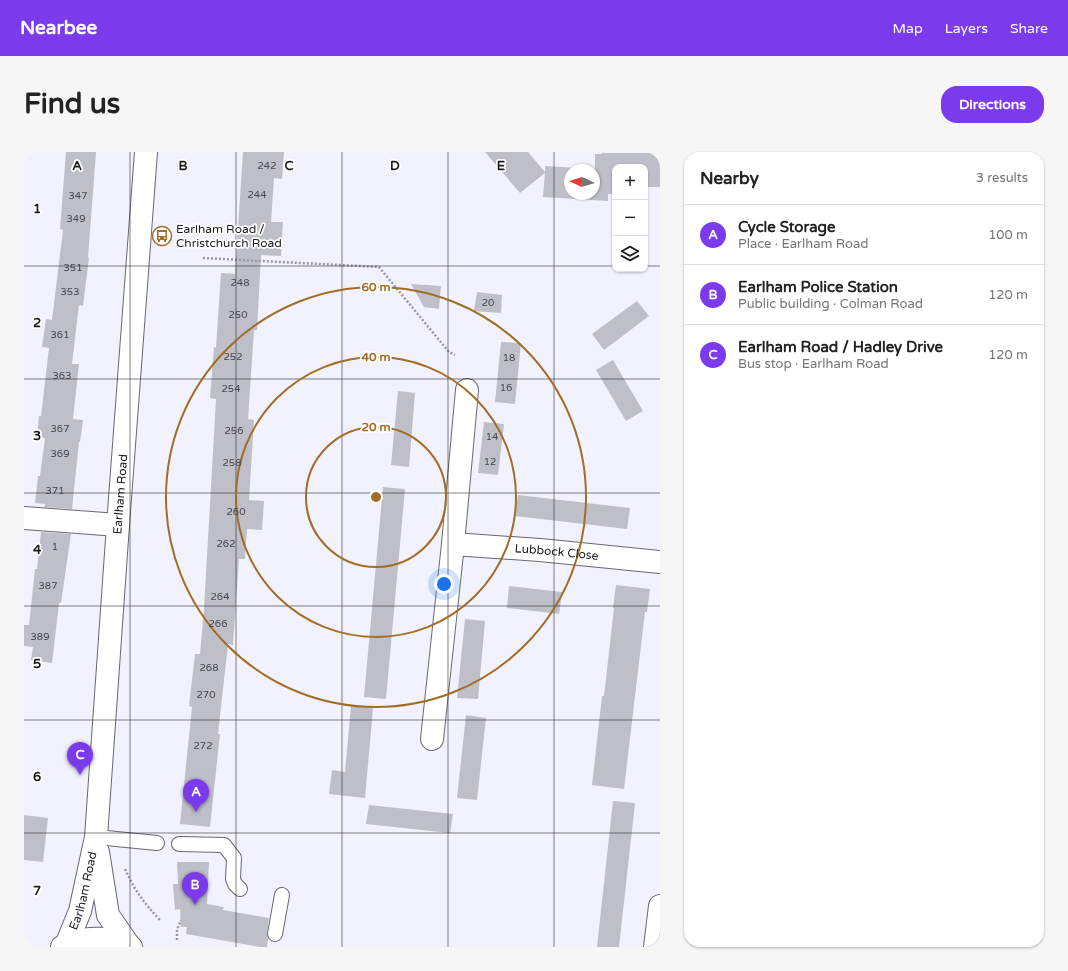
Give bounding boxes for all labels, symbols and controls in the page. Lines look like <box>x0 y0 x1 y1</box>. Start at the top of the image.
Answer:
text: Nearbee <box>20 17 97 39</box>
text: Map <box>893 20 923 37</box>
text: Layers <box>945 20 988 37</box>
text: Share <box>1010 20 1048 37</box>
button: Directions <box>941 86 1044 123</box>
text: Find us <box>24 87 120 121</box>
text: A <box>72 158 82 174</box>
text: B <box>178 158 188 174</box>
text: C <box>284 158 294 174</box>
text: D <box>390 158 400 174</box>
text: E <box>497 158 505 174</box>
house number: 242 <box>258 160 276 172</box>
north arrow <box>564 164 600 200</box>
map controls <box>612 164 648 272</box>
button: + <box>612 164 648 200</box>
text: Nearby <box>700 168 759 189</box>
text: 3 results <box>976 170 1028 186</box>
house number: 244 <box>248 189 266 201</box>
house number: 347 <box>69 190 87 202</box>
button: − <box>612 200 648 236</box>
text: 1 <box>33 201 41 217</box>
house number: 349 <box>67 213 85 225</box>
text: Cycle Storage <box>738 218 836 236</box>
place label: Earlham Road / Christchurch Road <box>176 222 282 250</box>
bus stop icon: Earlham Road / Christchurch Road <box>151 225 173 247</box>
text: A <box>708 227 718 243</box>
text: 100 m <box>988 227 1028 243</box>
button: layers <box>612 236 648 272</box>
text: Place · Earlham Road <box>738 236 869 252</box>
house number: 351 <box>64 262 82 274</box>
house number: 248 <box>231 277 249 289</box>
text: Earlham Police Station <box>738 278 898 296</box>
text: 60 m <box>361 280 391 294</box>
house number: 353 <box>61 286 79 298</box>
text: B <box>708 287 718 303</box>
text: 120 m <box>988 287 1028 303</box>
text: Public building · Colman Road <box>738 296 923 312</box>
house number: 20 <box>482 297 494 309</box>
house number: 250 <box>229 309 247 321</box>
text: 2 <box>33 315 41 331</box>
house number: 361 <box>51 329 69 341</box>
text: Earlham Road / Hadley Drive <box>738 338 943 356</box>
text: C <box>708 347 718 363</box>
text: 120 m <box>988 347 1028 363</box>
text: 40 m <box>361 350 391 364</box>
house number: 252 <box>224 351 242 363</box>
house number: 18 <box>503 352 515 364</box>
text: Bus stop · Earlham Road <box>738 356 889 372</box>
house number: 363 <box>53 370 71 382</box>
house number: 16 <box>500 382 512 394</box>
house number: 254 <box>222 383 240 395</box>
text: 20 m <box>361 420 391 434</box>
house number: 367 <box>51 423 69 435</box>
house number: 256 <box>225 425 243 437</box>
text: 3 <box>33 428 41 444</box>
house number: 14 <box>486 431 498 443</box>
house number: 369 <box>51 448 69 460</box>
street label: Earlham Road <box>110 454 130 535</box>
house number: 12 <box>484 456 496 468</box>
house number: 258 <box>223 457 241 469</box>
house number: 371 <box>46 485 64 497</box>
centre of rings <box>369 490 383 504</box>
house number: 260 <box>227 506 245 518</box>
house number: 262 <box>217 538 235 550</box>
house number: 1 <box>52 541 58 553</box>
street label: Lubbock Close <box>514 541 599 563</box>
text: 4 <box>33 542 42 558</box>
your location <box>434 574 454 594</box>
house number: 387 <box>39 580 57 592</box>
house number: 264 <box>211 591 229 603</box>
house number: 266 <box>209 618 227 630</box>
house number: 389 <box>31 631 49 643</box>
text: 5 <box>33 656 41 672</box>
house number: 268 <box>200 662 218 674</box>
house number: 270 <box>197 689 215 701</box>
house number: 272 <box>194 740 212 752</box>
pin: C <box>67 742 93 775</box>
text: 6 <box>33 769 41 785</box>
pin: A <box>183 779 209 812</box>
street label: Earlham Road <box>66 850 100 932</box>
pin: B <box>182 872 208 905</box>
text: 7 <box>33 883 41 899</box>

